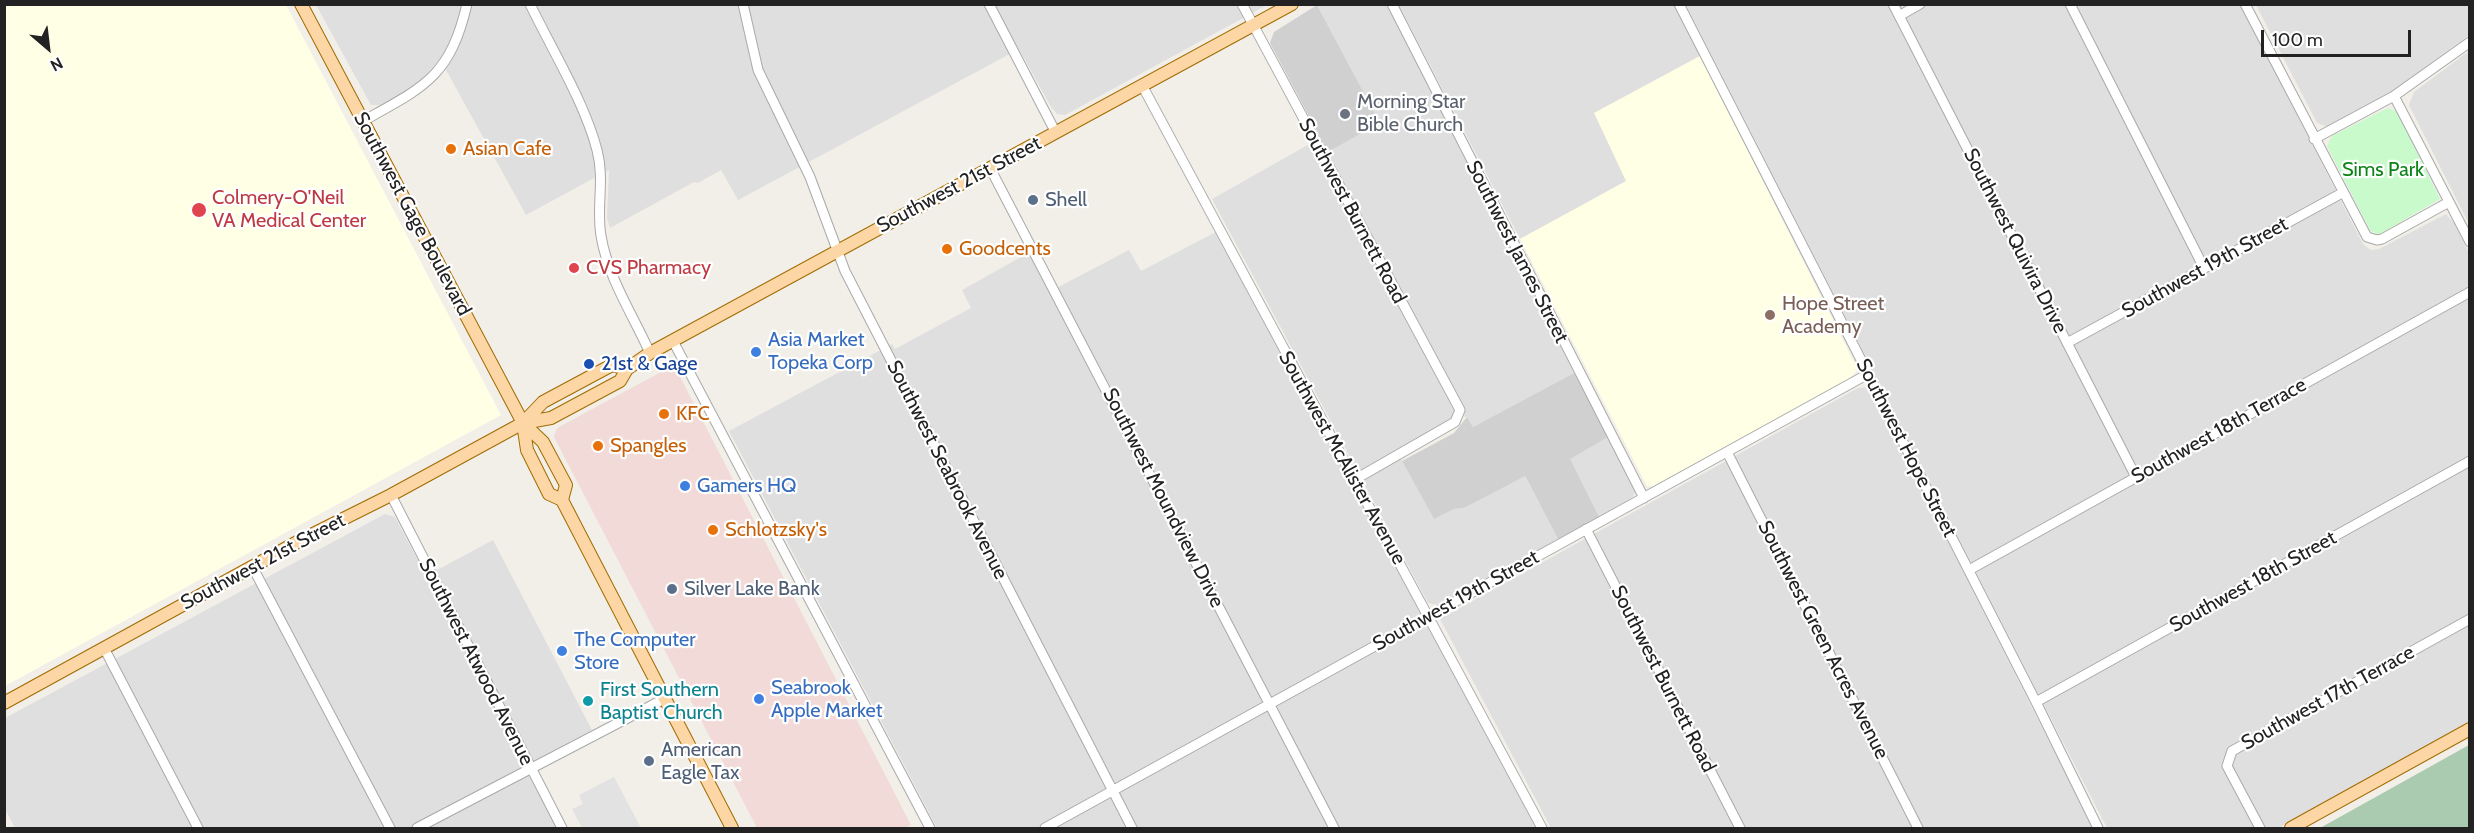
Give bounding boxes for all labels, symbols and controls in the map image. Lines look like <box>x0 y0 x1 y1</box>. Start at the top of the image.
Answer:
north arrow <box>18 18 78 78</box>
scale bar <box>2264 18 2414 56</box>
text: 100 m <box>2272 29 2323 51</box>
text: N <box>47 53 66 75</box>
place label: Morning Star Bible Church <box>1357 90 1465 137</box>
marker: Morning Star Bible Church <box>1338 107 1352 121</box>
street label: Southwest Gage Boulevard <box>348 108 476 320</box>
street label: Southwest Burnett Road <box>1293 114 1411 308</box>
street label: Southwest 21st Street <box>873 132 1045 238</box>
place label: Asian Cafe <box>463 137 552 161</box>
marker: Asian Cafe <box>444 142 458 156</box>
street label: Southwest Quivira Drive <box>1958 145 2072 337</box>
street label: Southwest James Street <box>1461 157 1573 347</box>
park label: Sims Park <box>2342 158 2424 182</box>
place label: Colmery-O'Neil VA Medical Center <box>212 186 366 233</box>
place label: Shell <box>1045 188 1087 212</box>
marker: Shell <box>1026 193 1040 207</box>
marker: Colmery-O'Neil VA Medical Center <box>190 201 208 219</box>
street label: Southwest 19th Street <box>2118 212 2292 324</box>
place label: Goodcents <box>959 237 1051 261</box>
marker: Goodcents <box>940 242 954 256</box>
place label: CVS Pharmacy <box>586 256 711 280</box>
marker: CVS Pharmacy <box>567 261 581 275</box>
place label: Hope Street Academy <box>1782 292 1884 339</box>
marker: Hope Street Academy <box>1763 308 1777 322</box>
place label: Asia Market Topeka Corp <box>768 328 873 375</box>
marker: Asia Market Topeka Corp <box>749 345 763 359</box>
street label: Southwest McAlister Avenue <box>1273 347 1411 569</box>
place label: 21st & Gage <box>601 352 697 376</box>
street label: Southwest Hope Street <box>1851 355 1961 541</box>
marker: 21st & Gage <box>582 357 596 371</box>
street label: Southwest Seabrook Avenue <box>881 357 1013 583</box>
street label: Southwest 18th Terrace <box>2127 373 2311 489</box>
street label: Southwest Moundview Drive <box>1097 384 1229 612</box>
place label: KFC <box>676 402 710 426</box>
marker: KFC <box>657 407 671 421</box>
place label: Spangles <box>610 434 687 458</box>
marker: Spangles <box>591 439 605 453</box>
place label: Gamers HQ <box>697 474 796 498</box>
marker: Gamers HQ <box>678 479 692 493</box>
street label: Southwest 21st Street <box>177 509 349 615</box>
street label: Southwest Green Acres Avenue <box>1752 517 1894 763</box>
place label: Schlotzsky's <box>725 518 827 542</box>
marker: Schlotzsky's <box>706 523 720 537</box>
street label: Southwest 18th Street <box>2165 526 2341 638</box>
street label: Southwest 19th Street <box>1369 545 1543 657</box>
street label: Southwest Atwood Avenue <box>413 555 539 769</box>
place label: Silver Lake Bank <box>684 577 820 601</box>
marker: Silver Lake Bank <box>665 582 679 596</box>
street label: Southwest Burnett Road <box>1606 582 1720 776</box>
place label: The Computer Store <box>574 628 696 675</box>
street label: Southwest 17th Terrace <box>2237 640 2419 756</box>
marker: The Computer Store <box>555 644 569 658</box>
place label: Seabrook Apple Market <box>771 676 882 723</box>
place label: First Southern Baptist Church <box>600 678 723 725</box>
marker: Seabrook Apple Market <box>752 692 766 706</box>
marker: First Southern Baptist Church <box>581 694 595 708</box>
place label: American Eagle Tax <box>661 738 742 785</box>
marker: American Eagle Tax <box>642 754 656 768</box>

